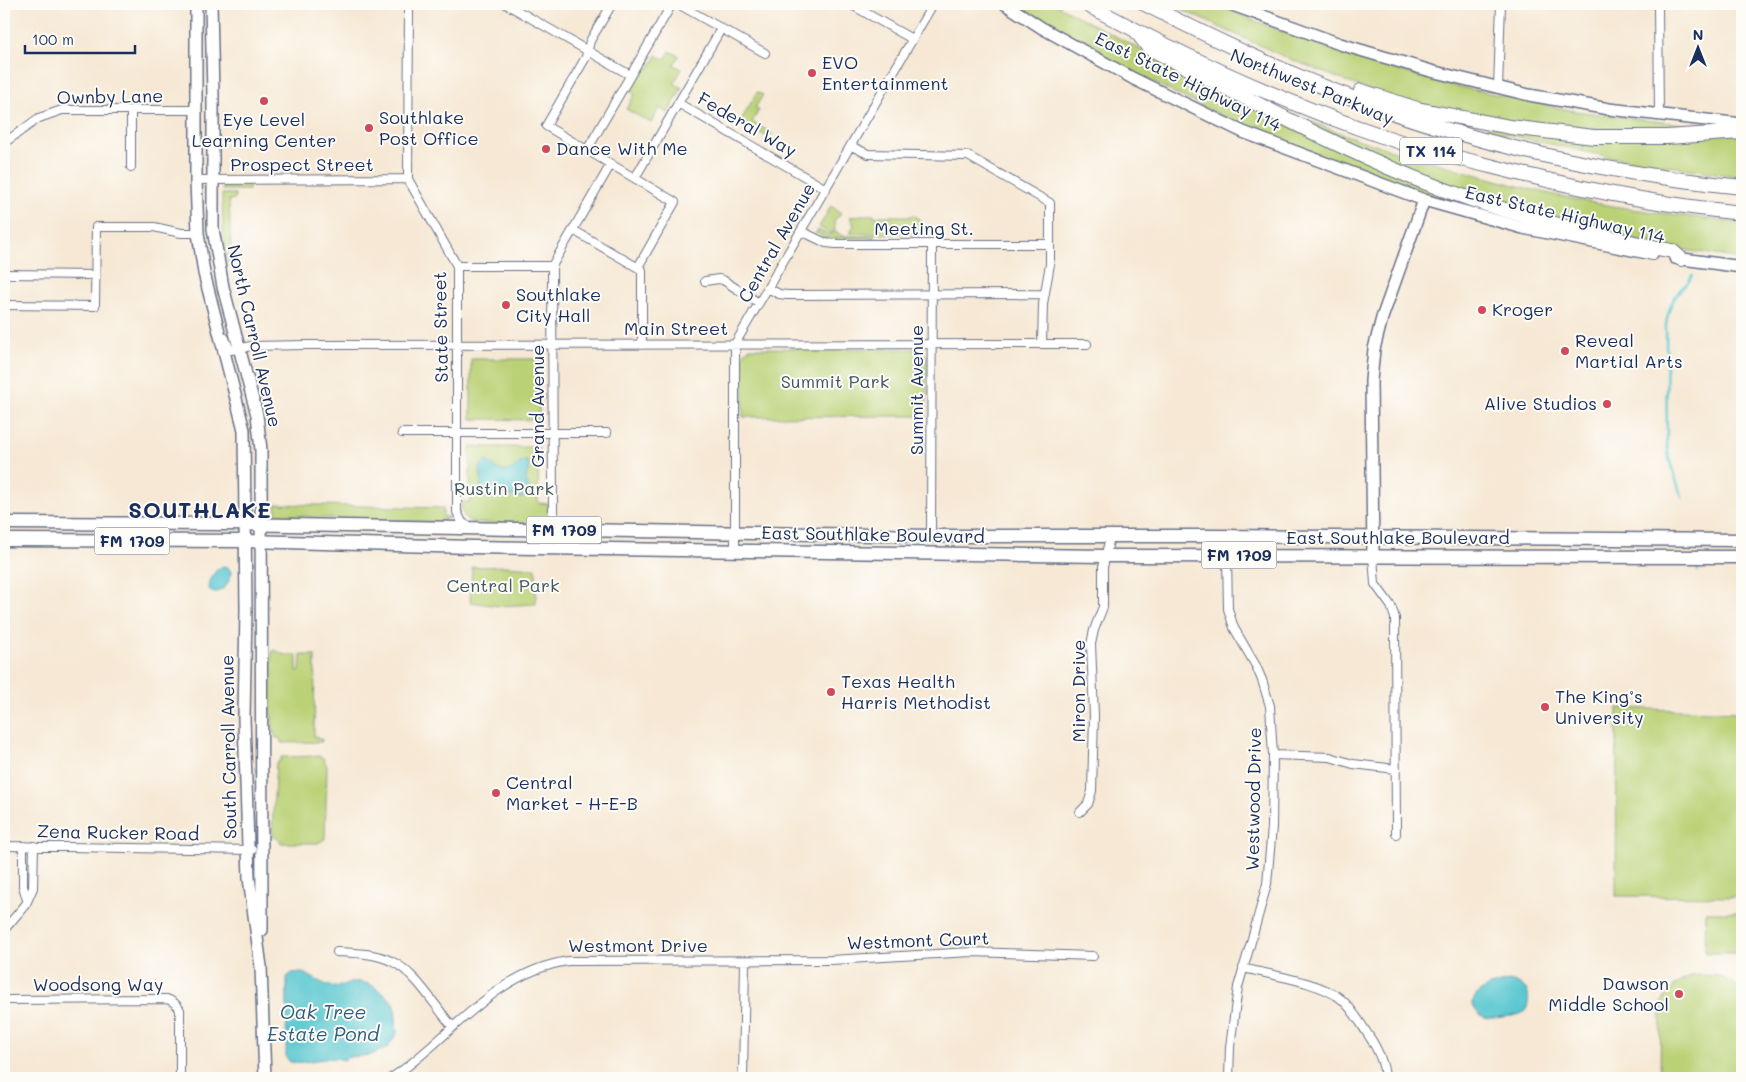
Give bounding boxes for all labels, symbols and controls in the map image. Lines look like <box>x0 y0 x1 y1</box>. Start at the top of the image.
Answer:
scale bar <box>25 22 135 54</box>
north arrow <box>1674 22 1724 72</box>
text: N <box>1693 25 1703 44</box>
street label: East State Highway 114 <box>1092 26 1286 137</box>
text: 100 m <box>32 29 74 49</box>
street label: Northwest Parkway <box>1227 42 1398 130</box>
place label: EVO Entertainment <box>822 50 948 95</box>
marker: EVO Entertainment <box>806 67 818 79</box>
street label: Ownby Lane <box>56 83 163 109</box>
street label: Federal Way <box>694 86 801 162</box>
marker: Eye Level Learning Center <box>258 95 270 107</box>
place label: Southlake Post Office <box>379 105 479 150</box>
place label: Eye Level Learning Center <box>192 107 336 152</box>
marker: Southlake Post Office <box>363 122 375 134</box>
place label: Dance With Me <box>556 136 688 160</box>
road number: TX 114 <box>1400 138 1462 164</box>
marker: Dance With Me <box>540 143 552 155</box>
street label: Prospect Street <box>230 152 374 176</box>
street label: Central Avenue <box>732 178 820 307</box>
street label: East State Highway 114 <box>1463 179 1668 249</box>
street label: Meeting St. <box>874 216 974 240</box>
street label: North Carroll Avenue <box>222 242 288 429</box>
street label: State Street <box>427 271 453 383</box>
place label: Southlake City Hall <box>516 282 601 327</box>
place label: Kroger <box>1492 297 1553 321</box>
marker: Southlake City Hall <box>500 299 512 311</box>
marker: Kroger <box>1476 304 1488 316</box>
street label: Main Street <box>624 316 728 340</box>
street label: Summit Avenue <box>904 325 928 455</box>
place label: Reveal Martial Arts <box>1575 328 1683 373</box>
street label: Grand Avenue <box>525 344 549 468</box>
marker: Reveal Martial Arts <box>1559 345 1571 357</box>
park label: Summit Park <box>781 369 889 393</box>
place label: Alive Studios <box>1484 391 1597 415</box>
marker: Alive Studios <box>1601 398 1613 410</box>
park label: Rustin Park <box>454 476 554 500</box>
district label: SOUTHLAKE <box>128 495 272 524</box>
road number: FM 1709 <box>526 516 602 544</box>
street label: East Southlake Boulevard <box>761 520 985 548</box>
street label: East Southlake Boulevard <box>1286 525 1510 549</box>
road number: FM 1709 <box>94 528 170 554</box>
road number: FM 1709 <box>1202 542 1276 568</box>
park label: Central Park <box>446 573 560 597</box>
street label: Miron Drive <box>1066 640 1090 742</box>
street label: South Carroll Avenue <box>214 655 242 839</box>
place label: Texas Health Harris Methodist <box>841 669 991 714</box>
place label: The King’s University <box>1555 684 1644 729</box>
marker: Texas Health Harris Methodist <box>825 686 837 698</box>
marker: The King’s University <box>1539 701 1551 713</box>
street label: Westwood Drive <box>1240 727 1266 871</box>
place label: Central Market - H-E-B <box>506 770 638 815</box>
marker: Central Market - H-E-B <box>490 787 502 799</box>
street label: Zena Rucker Road <box>37 819 199 845</box>
street label: Westmont Court <box>846 926 990 954</box>
street label: Westmont Drive <box>568 933 708 957</box>
place label: Dawson Middle School <box>1548 971 1669 1016</box>
street label: Woodsong Way <box>33 972 163 996</box>
marker: Dawson Middle School <box>1673 988 1685 1000</box>
water label: Oak Tree Estate Pond <box>267 999 380 1046</box>

